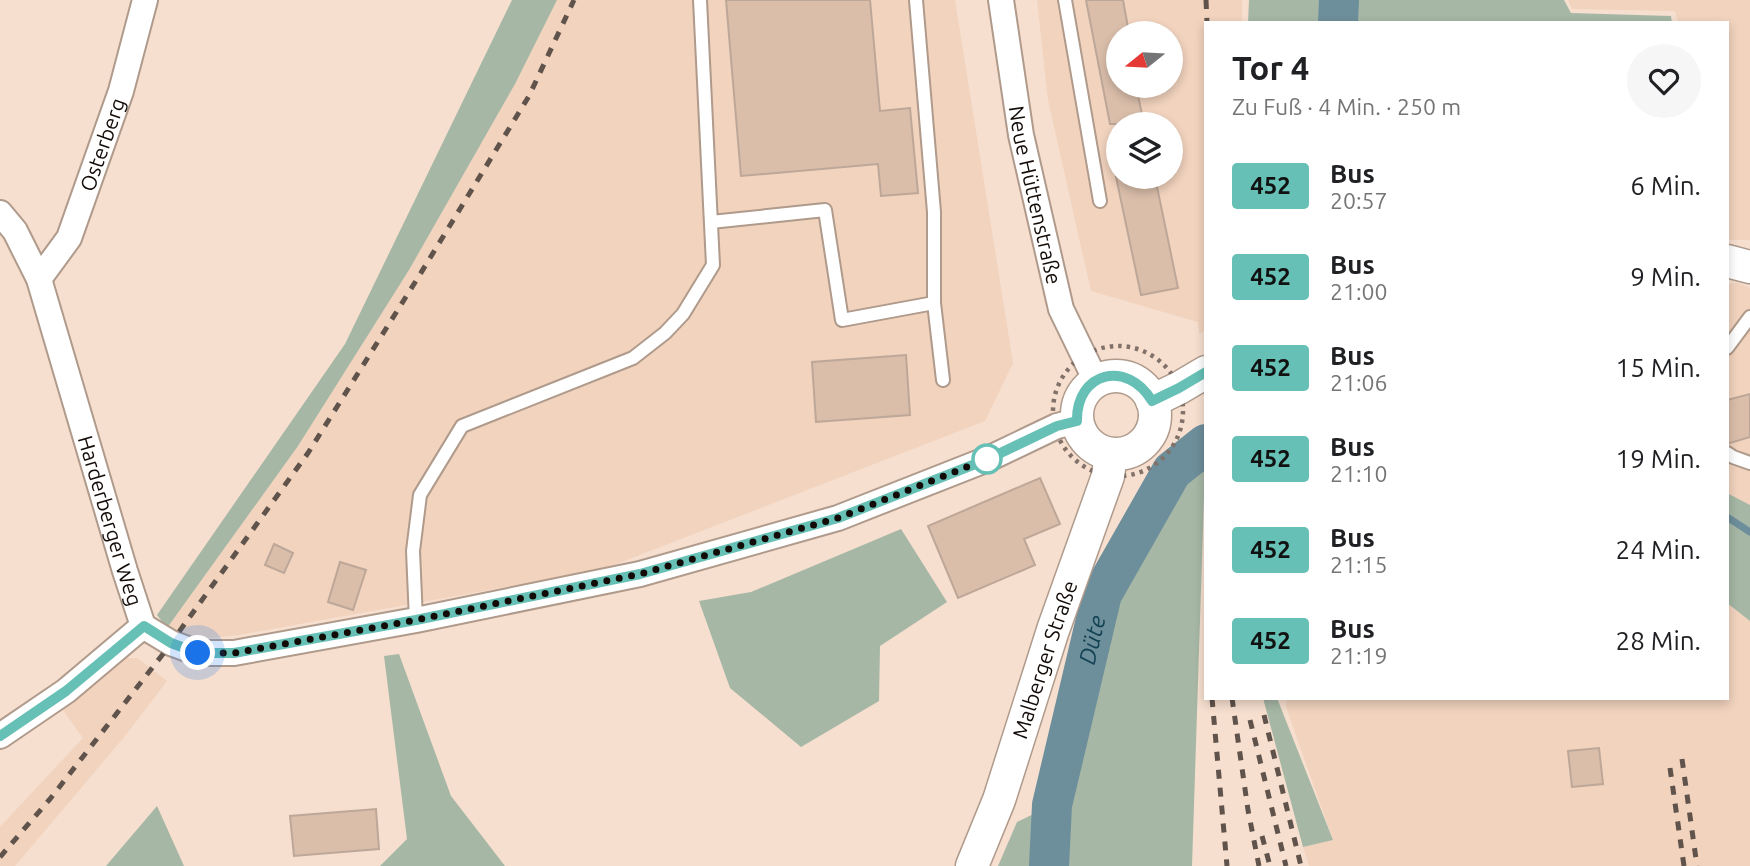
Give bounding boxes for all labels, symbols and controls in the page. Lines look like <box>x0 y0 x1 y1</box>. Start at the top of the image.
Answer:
north arrow <box>1106 21 1183 98</box>
map controls <box>1106 21 1183 189</box>
button: heart <box>1627 44 1701 118</box>
text: Tor 4 <box>1232 49 1309 86</box>
text: Zu Fuß · 4 Min. · 250 m <box>1232 94 1461 119</box>
street label: Osterberg <box>75 95 130 194</box>
street label: Neue Hüttenstraße <box>1005 104 1067 286</box>
button: layers <box>1106 112 1183 189</box>
text: Bus <box>1330 159 1375 188</box>
text: 6 Min. <box>1630 171 1701 200</box>
text: 452 <box>1250 172 1291 199</box>
text: 20:57 <box>1330 188 1388 213</box>
text: Bus <box>1330 250 1375 279</box>
text: 9 Min. <box>1630 262 1701 291</box>
text: 452 <box>1250 263 1291 290</box>
text: 21:00 <box>1330 279 1388 304</box>
text: Bus <box>1330 341 1375 370</box>
text: 15 Min. <box>1616 353 1701 382</box>
text: 452 <box>1250 354 1291 381</box>
text: 21:06 <box>1330 370 1388 395</box>
text: Bus <box>1330 432 1375 461</box>
street label: Harderberger Weg <box>74 433 148 609</box>
unlabelled marker <box>972 444 1002 474</box>
text: 19 Min. <box>1616 444 1701 473</box>
text: 452 <box>1250 445 1291 472</box>
text: 21:10 <box>1330 461 1388 486</box>
text: Bus <box>1330 523 1375 552</box>
text: 24 Min. <box>1616 535 1701 564</box>
text: 452 <box>1250 536 1291 563</box>
text: 21:15 <box>1330 552 1388 577</box>
street label: Malberger Straße <box>1007 577 1082 742</box>
water label: Düte <box>1073 612 1109 666</box>
text: Bus <box>1330 614 1375 643</box>
text: 28 Min. <box>1616 626 1701 655</box>
text: 452 <box>1250 627 1291 654</box>
your location <box>180 635 215 670</box>
text: 21:19 <box>1330 643 1388 668</box>

